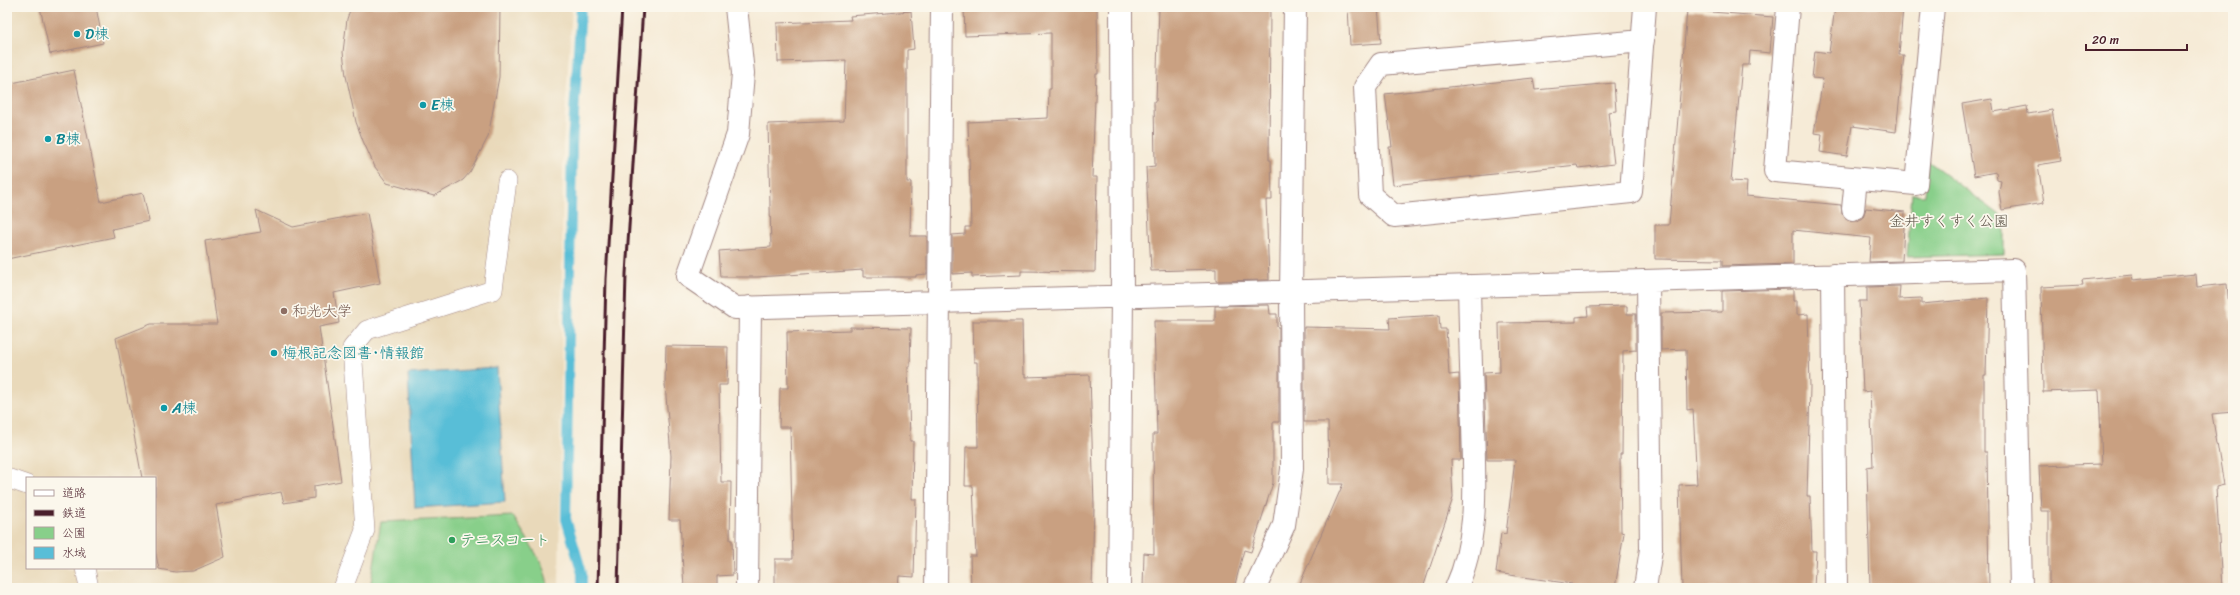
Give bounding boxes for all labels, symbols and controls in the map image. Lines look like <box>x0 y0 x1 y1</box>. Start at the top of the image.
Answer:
place label: D棟 <box>85 21 109 47</box>
scale bar <box>2086 26 2187 52</box>
marker: D棟 <box>72 29 82 39</box>
text: 20 m <box>2092 29 2119 51</box>
place label: E棟 <box>431 92 454 118</box>
marker: E棟 <box>418 100 428 110</box>
place label: B棟 <box>56 126 80 152</box>
marker: B棟 <box>43 134 53 144</box>
park label: 金井すくすく公園 <box>1889 208 2009 234</box>
place label: 和光大学 <box>292 298 352 324</box>
marker: 和光大学 <box>279 306 289 316</box>
place label: 梅根記念図書･情報館 <box>282 340 425 366</box>
marker: 梅根記念図書･情報館 <box>269 348 279 358</box>
place label: A棟 <box>171 395 197 421</box>
marker: A棟 <box>159 403 169 413</box>
legend <box>26 477 156 569</box>
text: 道路 <box>62 482 86 504</box>
text: 鉄道 <box>62 502 86 524</box>
text: 公園 <box>62 522 86 544</box>
place label: テニスコート <box>460 527 550 553</box>
marker: テニスコート <box>447 535 457 545</box>
text: 水域 <box>62 542 86 564</box>

